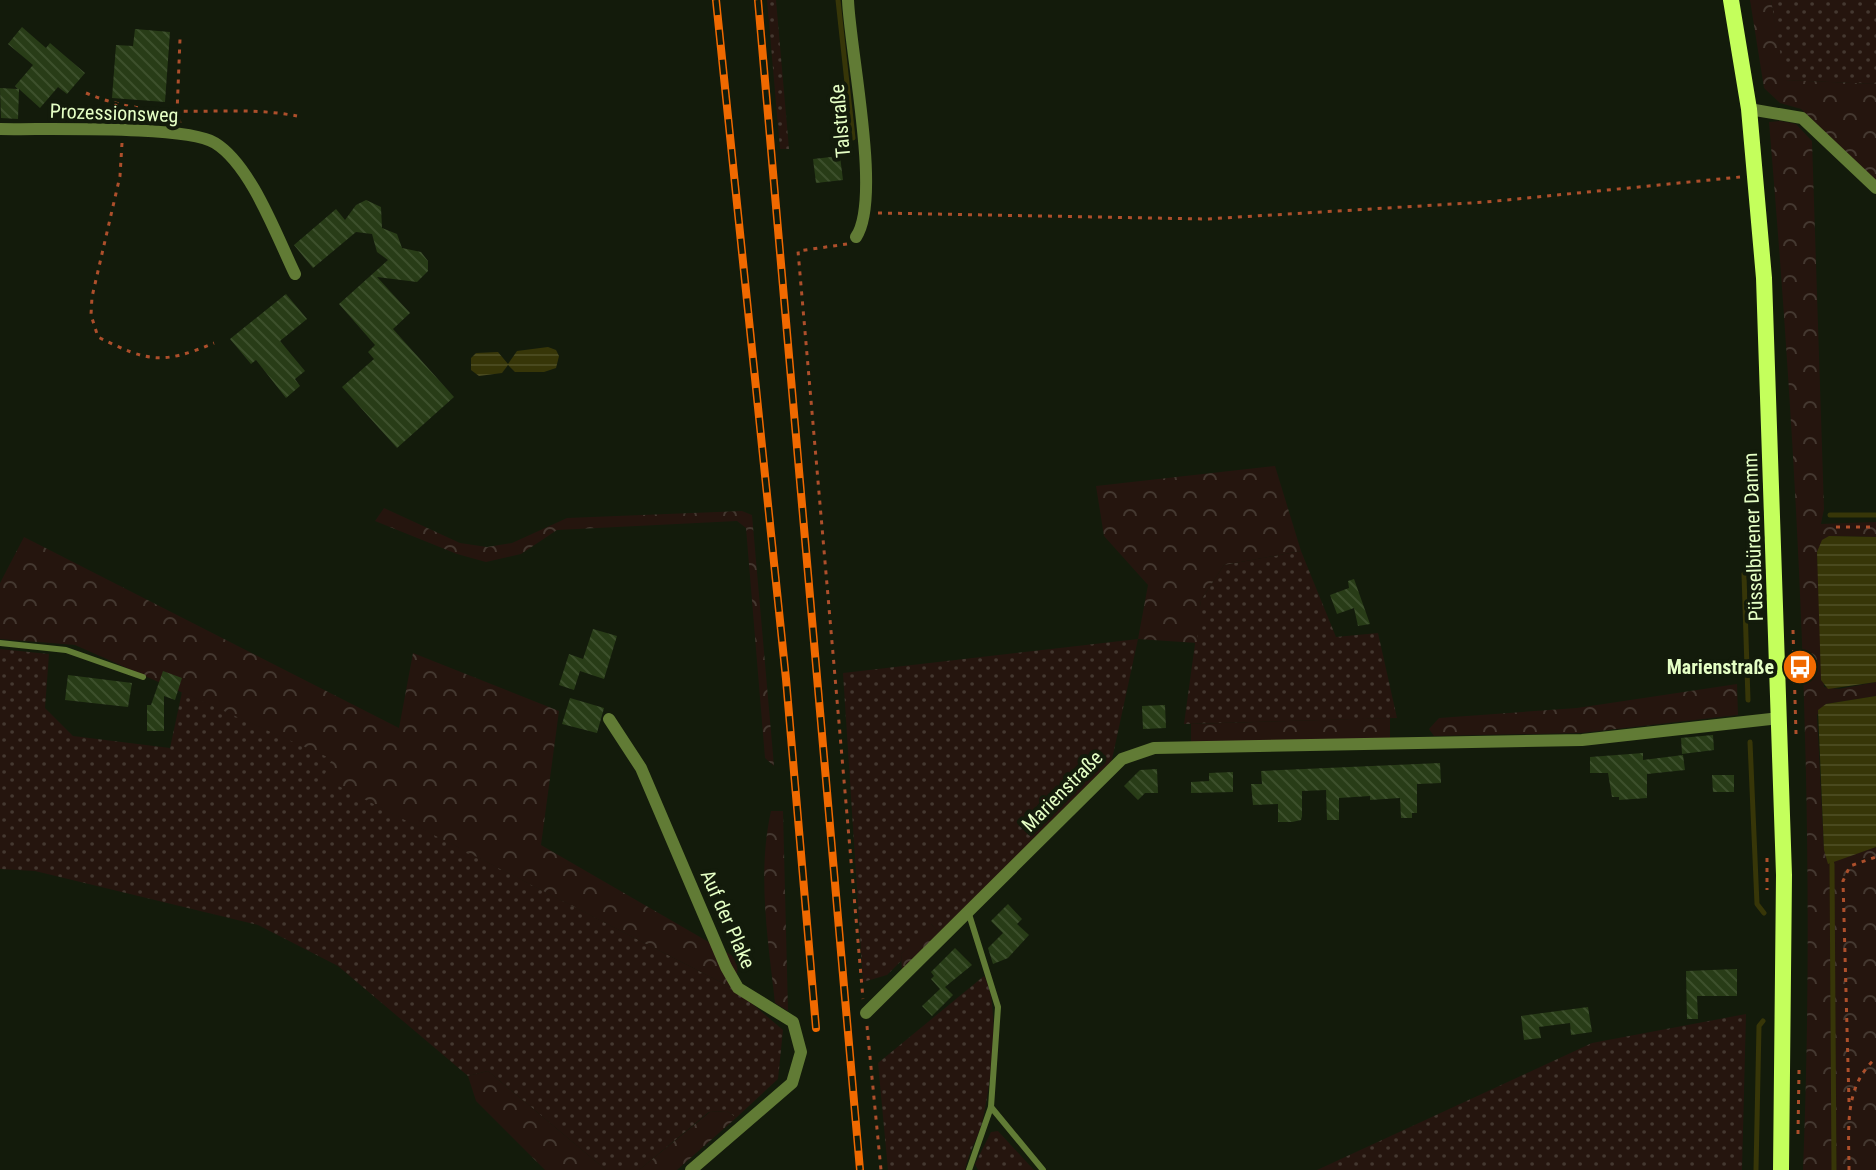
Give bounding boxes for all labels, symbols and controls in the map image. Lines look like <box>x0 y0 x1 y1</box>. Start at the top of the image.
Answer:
street label: Talstraße <box>825 83 855 159</box>
street label: Prozessionsweg <box>49 99 179 127</box>
street label: Püsselbürener Damm <box>1738 452 1768 622</box>
bus stop icon: Marienstraße <box>1781 648 1819 686</box>
place label: Marienstraße <box>1667 655 1774 679</box>
street label: Marienstraße <box>1017 746 1107 836</box>
street label: Auf der Plake <box>696 866 760 972</box>

